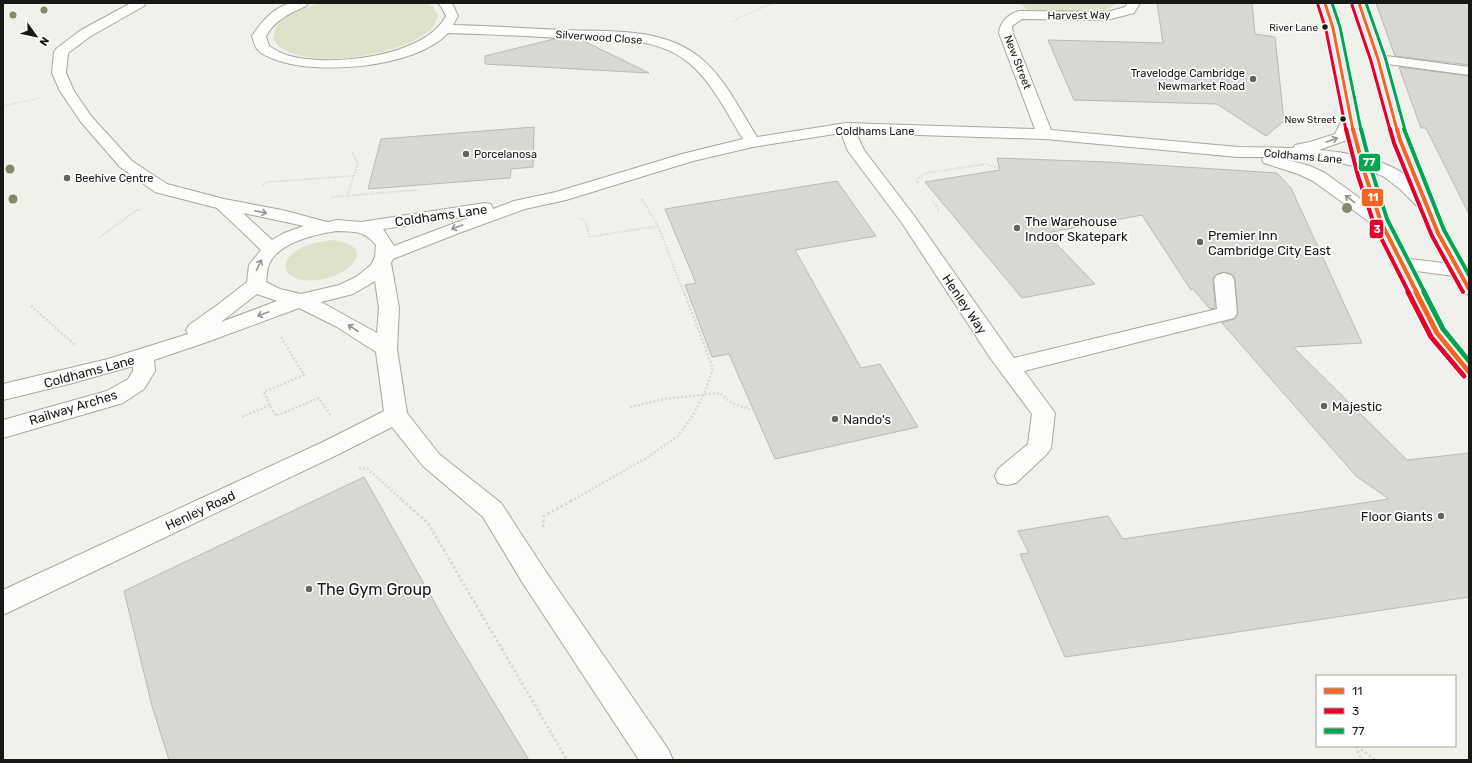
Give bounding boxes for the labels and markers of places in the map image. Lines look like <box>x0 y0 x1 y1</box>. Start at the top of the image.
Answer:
place label: River Lane <box>1269 22 1318 34</box>
marker: River Lane <box>1320 22 1330 32</box>
place label: Travelodge Cambridge Newmarket Road <box>1131 67 1245 93</box>
marker: Travelodge Cambridge Newmarket Road <box>1248 74 1258 84</box>
place label: New Street <box>1284 114 1336 126</box>
marker: New Street <box>1338 114 1348 124</box>
place label: Porcelanosa <box>474 148 537 161</box>
marker: Porcelanosa <box>461 149 471 159</box>
place label: Beehive Centre <box>75 172 153 185</box>
marker: Beehive Centre <box>62 173 72 183</box>
place label: The Warehouse Indoor Skatepark <box>1025 214 1128 244</box>
marker: The Warehouse Indoor Skatepark <box>1012 223 1022 233</box>
place label: Premier Inn Cambridge City East <box>1208 228 1331 259</box>
marker: Premier Inn Cambridge City East <box>1195 237 1205 247</box>
place label: Majestic <box>1332 399 1382 414</box>
marker: Majestic <box>1319 401 1329 411</box>
place label: Nando's <box>843 412 891 427</box>
marker: Nando's <box>830 414 840 424</box>
place label: Floor Giants <box>1361 509 1433 524</box>
marker: Floor Giants <box>1436 511 1446 521</box>
place label: The Gym Group <box>317 580 432 599</box>
marker: The Gym Group <box>304 584 314 594</box>

